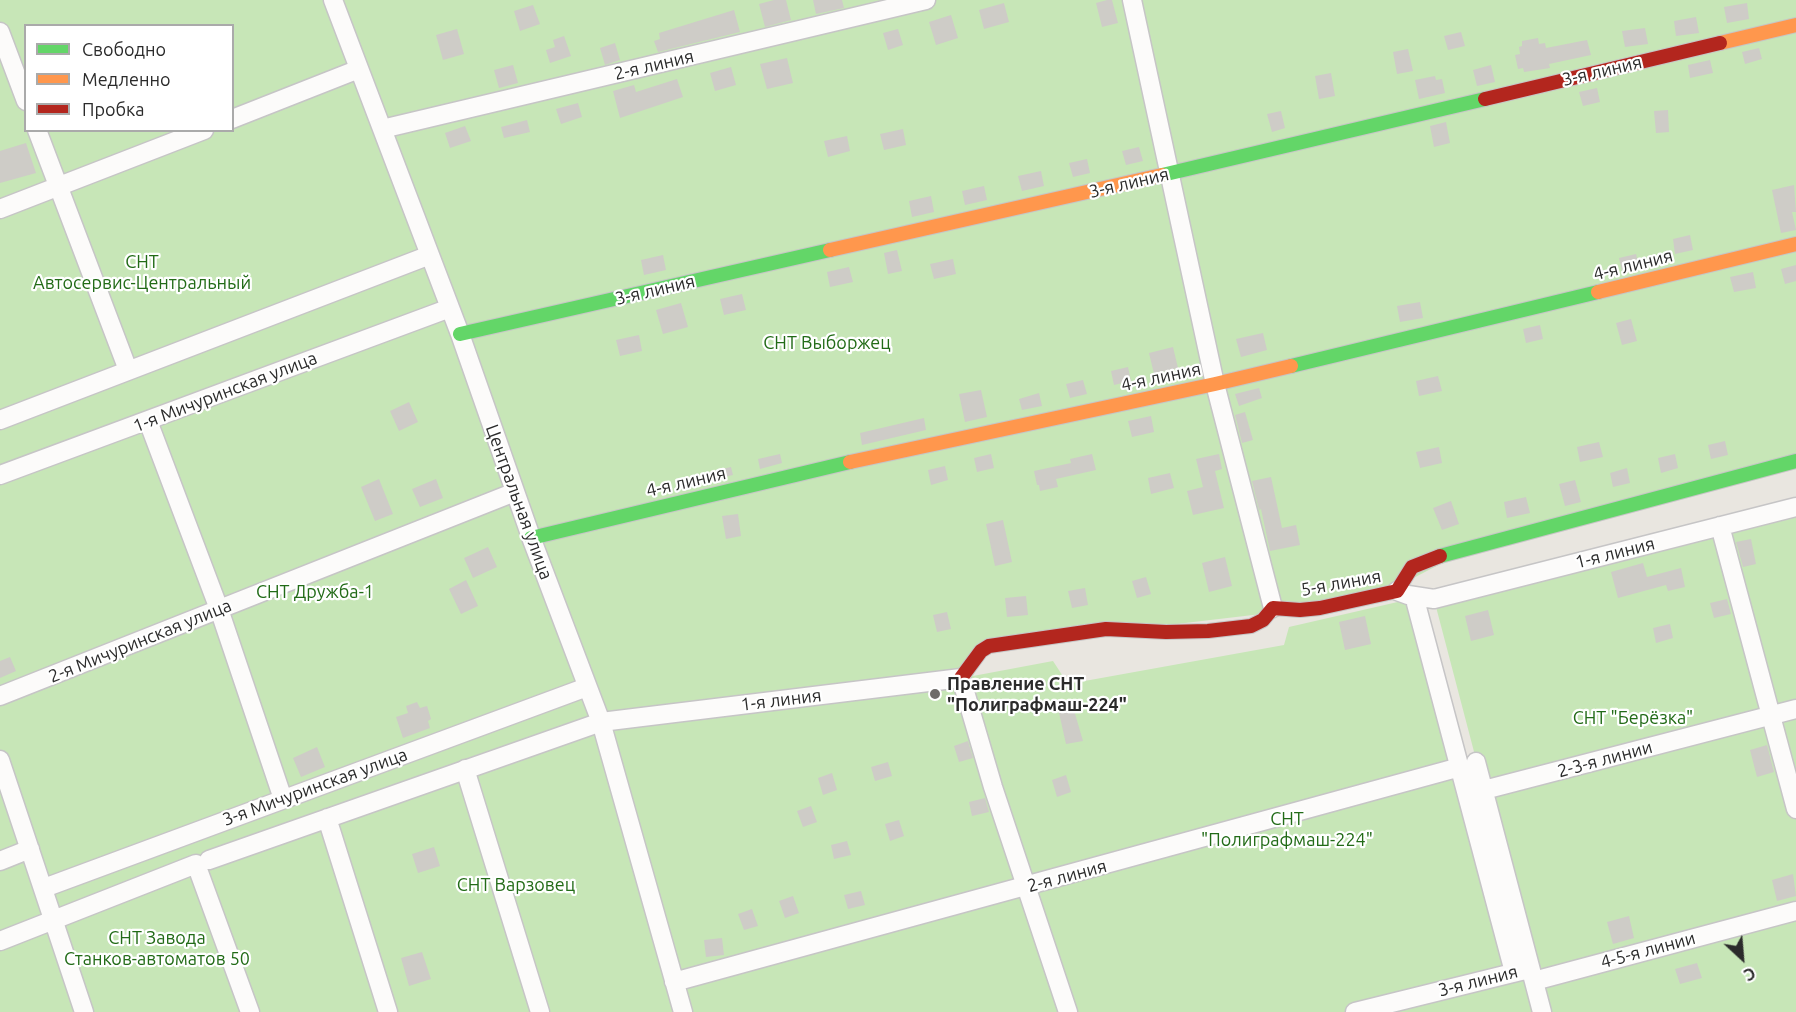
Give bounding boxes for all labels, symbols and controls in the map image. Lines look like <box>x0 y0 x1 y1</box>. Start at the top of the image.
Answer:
legend <box>24 24 234 132</box>
text: Свободно <box>82 39 166 59</box>
street label: 2-я линия <box>612 45 696 85</box>
street label: 3-я линия <box>1560 51 1644 91</box>
text: Медленно <box>82 69 171 89</box>
text: Пробка <box>82 99 145 119</box>
street label: 3-я линия <box>1087 163 1171 203</box>
street label: 4-я линия <box>1591 245 1675 285</box>
park label: СНТ Автосервис-Центральный <box>33 251 251 294</box>
street label: 3-я линия <box>613 270 697 310</box>
park label: СНТ Выборжец <box>763 332 891 354</box>
street label: 1-я Мичуринская улица <box>130 347 320 437</box>
street label: 4-я линия <box>1119 358 1203 396</box>
street label: Центральная улица <box>481 421 557 583</box>
street label: 4-я линия <box>644 462 728 502</box>
street label: 1-я линия <box>1573 533 1657 573</box>
street label: 5-я линия <box>1299 565 1383 601</box>
park label: СНТ Дружба-1 <box>256 581 374 603</box>
street label: 2-я Мичуринская улица <box>45 594 235 688</box>
place label: Правление СНТ "Полиграфмаш-224" <box>947 673 1127 716</box>
street label: 1-я линия <box>739 684 823 716</box>
marker: Правление СНТ "Полиграфмаш-224" <box>928 687 942 701</box>
park label: СНТ "Берёзка" <box>1573 707 1693 729</box>
street label: 2-3-я линии <box>1555 736 1655 782</box>
street label: 3-я Мичуринская улица <box>220 743 410 831</box>
park label: СНТ "Полиграфмаш-224" <box>1201 808 1373 850</box>
street label: 2-я линия <box>1025 855 1109 897</box>
park label: СНТ Варзовец <box>457 874 575 896</box>
park label: СНТ Завода Станков-автоматов 50 <box>64 927 250 970</box>
street label: 4-5-я линии <box>1598 927 1698 973</box>
north arrow <box>1712 928 1772 988</box>
street label: 3-я линия <box>1436 961 1520 1001</box>
text: С <box>1741 964 1758 985</box>

